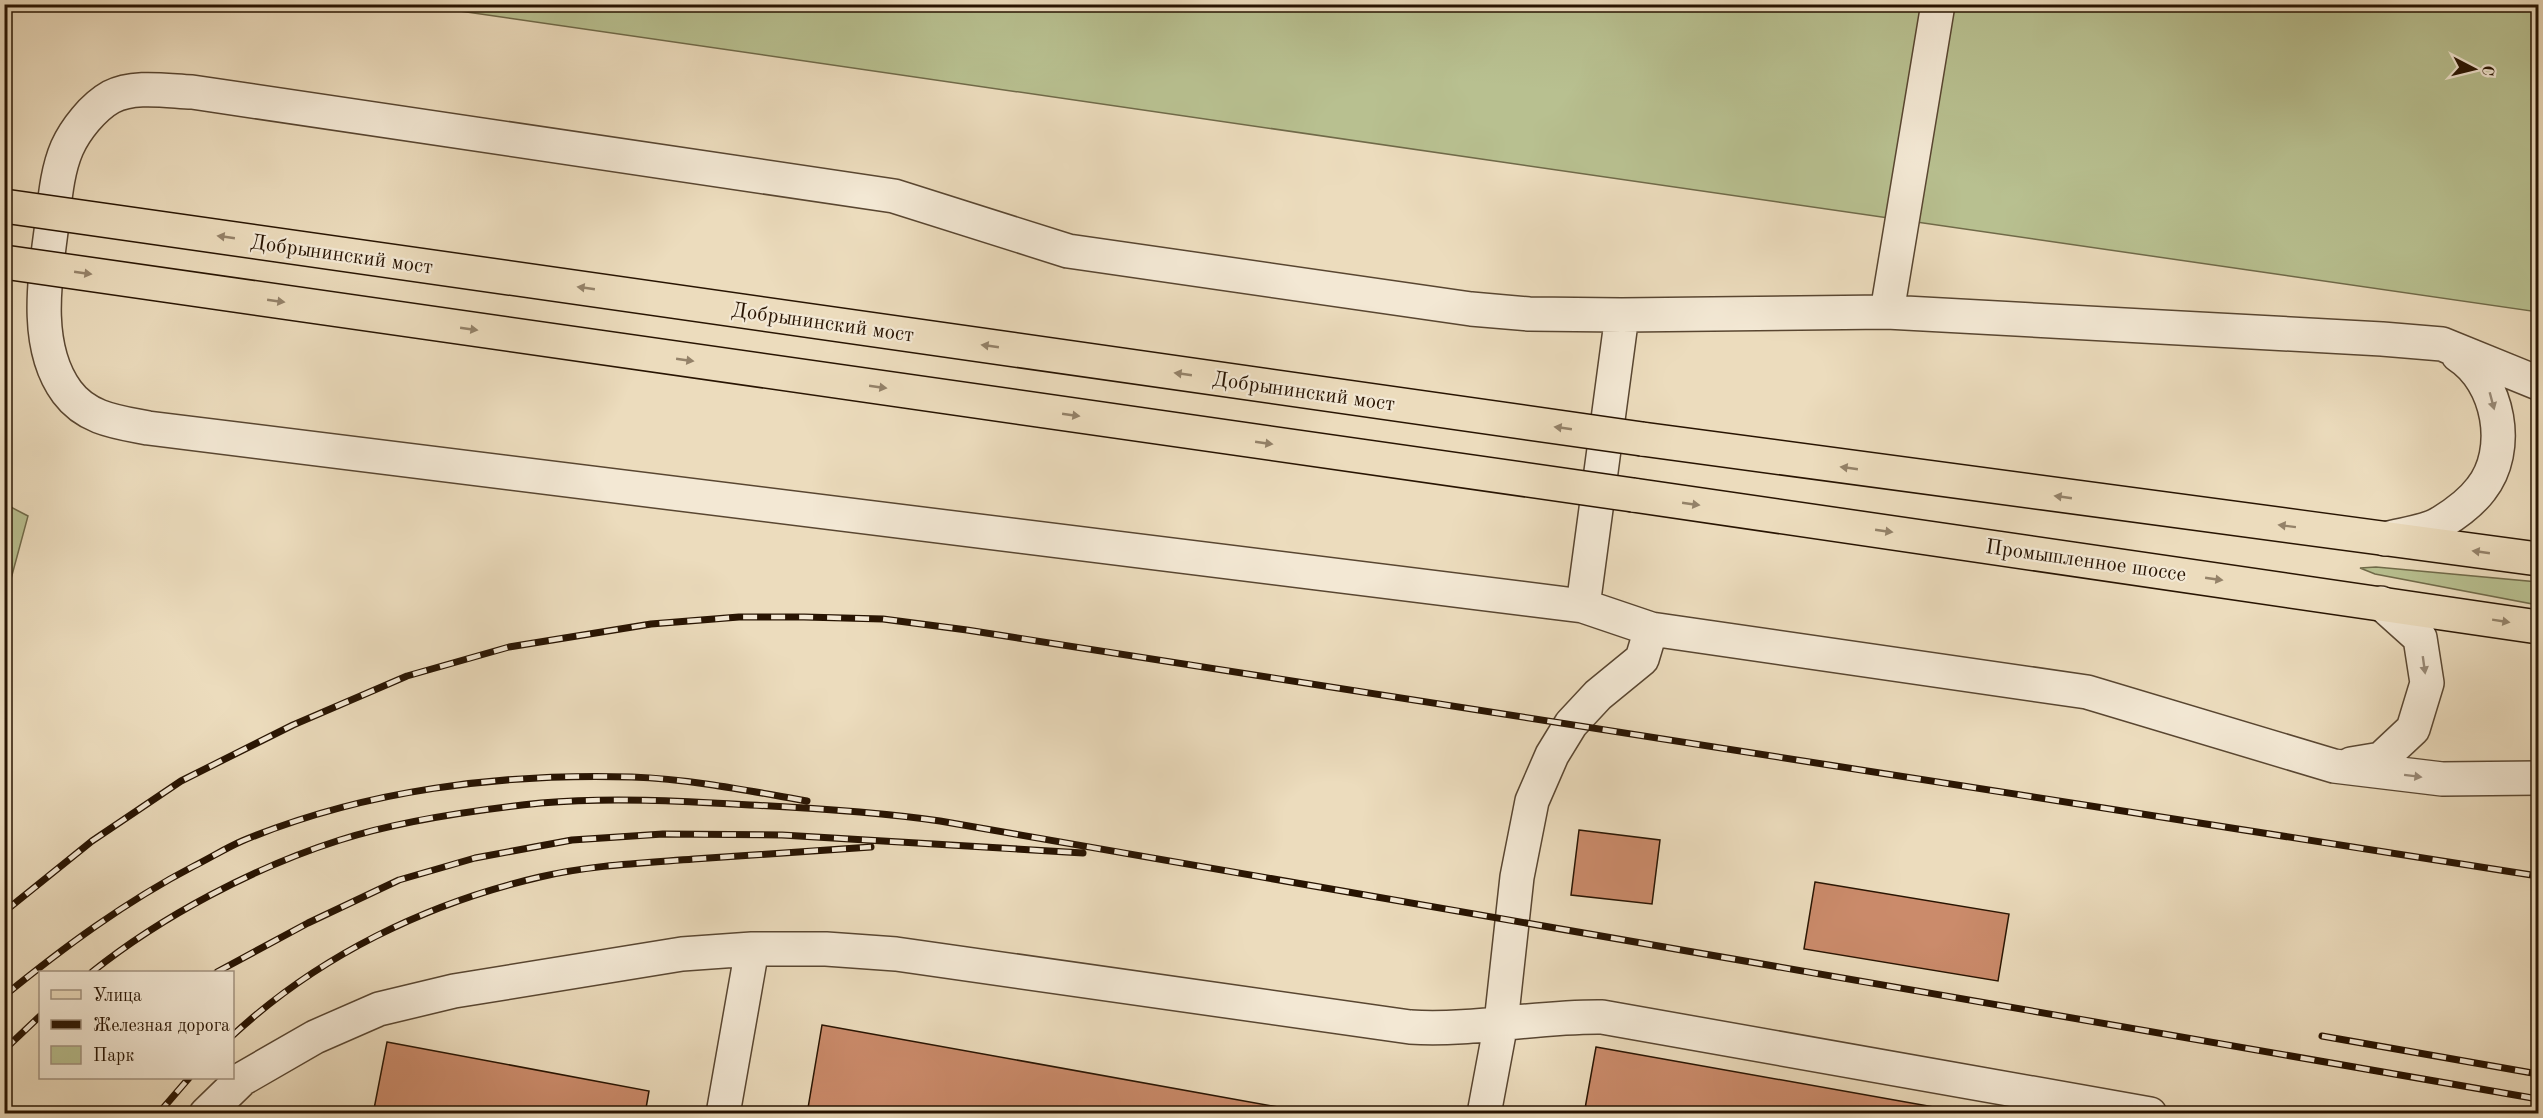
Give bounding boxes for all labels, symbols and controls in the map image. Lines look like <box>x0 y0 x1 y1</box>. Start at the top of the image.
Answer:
north arrow <box>2444 39 2504 99</box>
text: С <box>2478 64 2495 77</box>
street label: Добрынинский мост <box>249 232 434 279</box>
one-way arrow <box>217 233 236 242</box>
one-way arrow <box>74 269 93 278</box>
one-way arrow <box>576 284 595 293</box>
one-way arrow <box>267 297 286 306</box>
street label: Добрынинский мост <box>730 300 915 347</box>
one-way arrow <box>460 324 479 333</box>
one-way arrow <box>980 342 999 351</box>
one-way arrow <box>676 355 695 364</box>
one-way arrow <box>1173 369 1192 378</box>
street label: Добрынинский мост <box>1211 369 1396 416</box>
one-way arrow <box>869 383 888 392</box>
one-way arrow <box>2488 393 2497 411</box>
one-way arrow <box>1062 410 1081 419</box>
one-way arrow <box>1554 423 1573 432</box>
one-way arrow <box>1255 438 1274 447</box>
one-way arrow <box>1840 463 1859 472</box>
one-way arrow <box>2053 493 2072 502</box>
one-way arrow <box>1682 499 1701 508</box>
one-way arrow <box>2278 522 2297 531</box>
one-way arrow <box>1875 527 1894 536</box>
street label: Промышленное шоссе <box>1984 537 2187 586</box>
one-way arrow <box>2471 547 2490 556</box>
one-way arrow <box>2205 574 2224 583</box>
one-way arrow <box>2492 617 2511 626</box>
one-way arrow <box>2420 655 2429 674</box>
one-way arrow <box>2403 771 2422 780</box>
legend <box>39 971 234 1079</box>
text: Улица <box>93 987 142 1005</box>
text: Железная дорога <box>93 1017 230 1035</box>
text: Парк <box>93 1047 134 1065</box>

